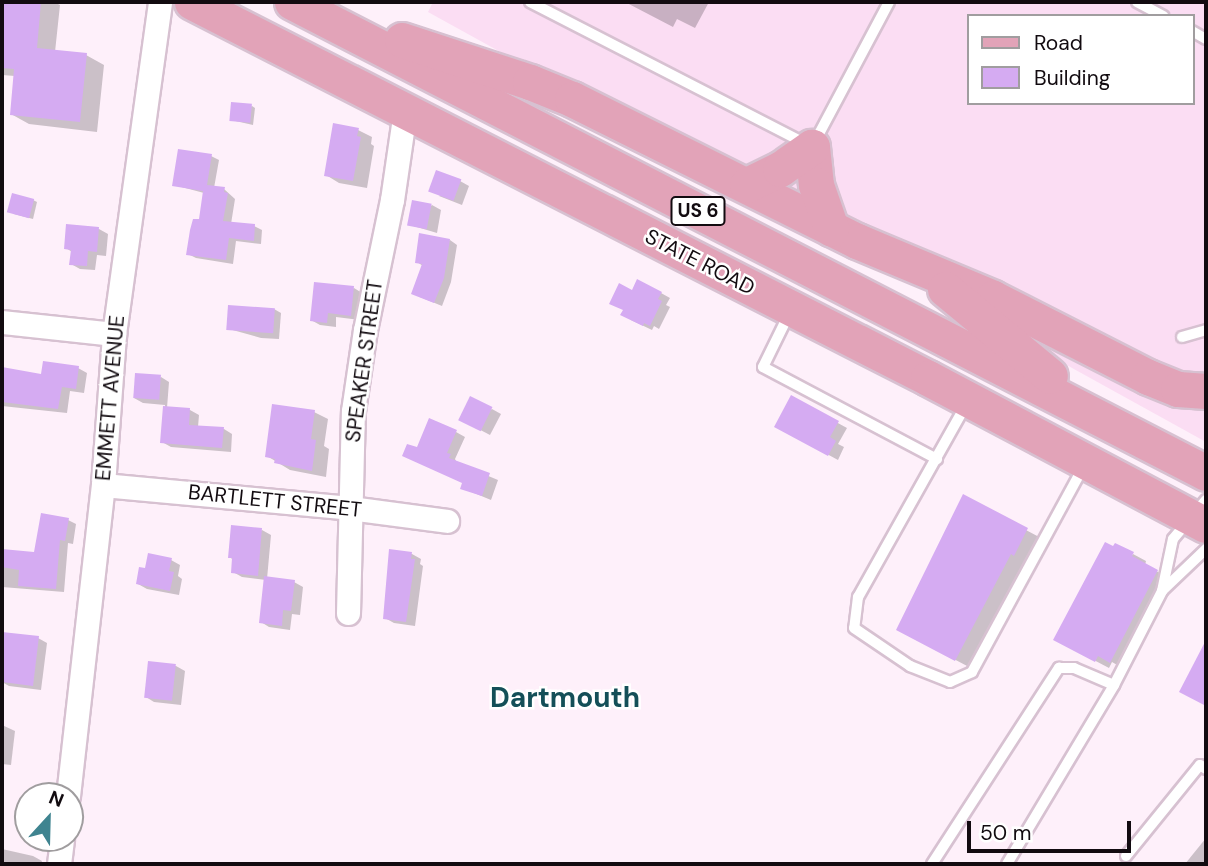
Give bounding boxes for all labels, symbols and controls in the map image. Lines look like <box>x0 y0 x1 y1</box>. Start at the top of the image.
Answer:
legend <box>967 14 1194 105</box>
text: Road <box>1034 29 1083 57</box>
text: Building <box>1034 64 1110 92</box>
road number: US 6 <box>670 196 726 226</box>
street label: STATE ROAD <box>641 224 759 300</box>
street label: SPEAKER STREET <box>340 278 388 444</box>
street label: EMMETT AVENUE <box>90 314 130 482</box>
street label: BARTLETT STREET <box>187 479 363 523</box>
district label: Dartmouth <box>490 681 640 715</box>
north arrow <box>14 782 84 852</box>
text: N <box>45 785 67 813</box>
scale bar <box>970 806 1134 850</box>
text: 50 m <box>980 819 1031 847</box>

